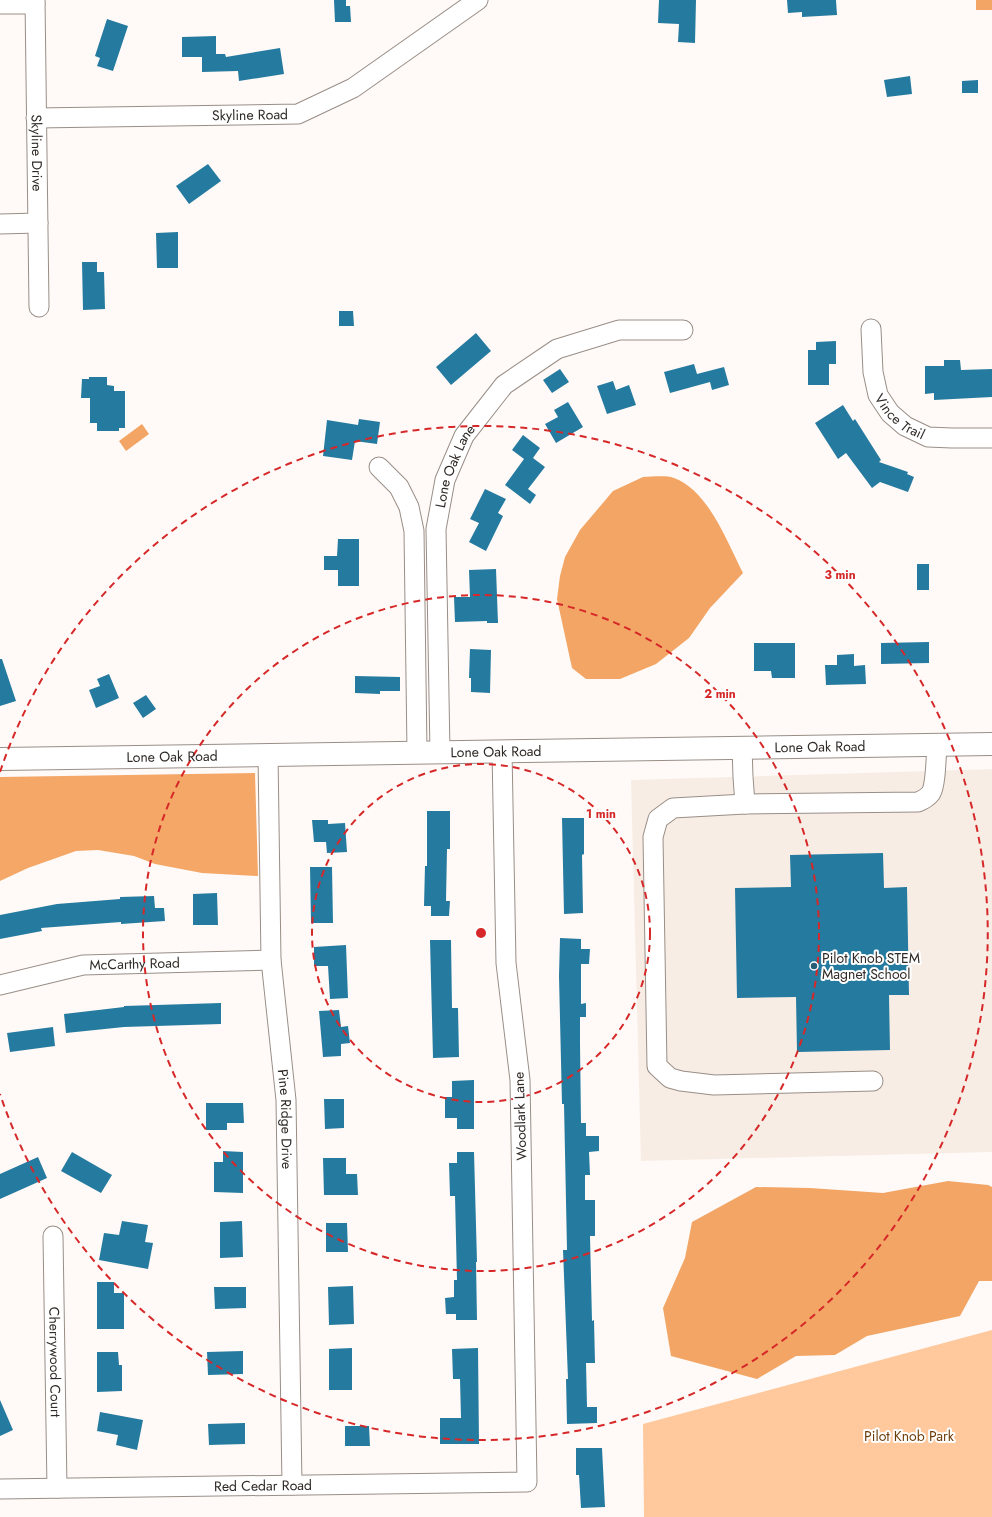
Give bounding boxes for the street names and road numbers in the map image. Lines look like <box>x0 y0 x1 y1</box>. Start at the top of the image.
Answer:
street label: Skyline Road <box>212 104 288 125</box>
street label: Skyline Drive <box>26 114 47 192</box>
street label: Vince Trail <box>870 390 928 444</box>
street label: Lone Oak Lane <box>430 420 480 509</box>
street label: Lone Oak Road <box>774 736 866 757</box>
street label: Lone Oak Road <box>450 741 542 762</box>
street label: Lone Oak Road <box>126 746 218 767</box>
street label: McCarthy Road <box>89 952 180 975</box>
street label: Pine Ridge Drive <box>273 1068 297 1169</box>
street label: Woodlark Lane <box>508 1071 532 1161</box>
street label: Cherrywood Court <box>44 1307 66 1418</box>
street label: Red Cedar Road <box>214 1475 312 1496</box>

